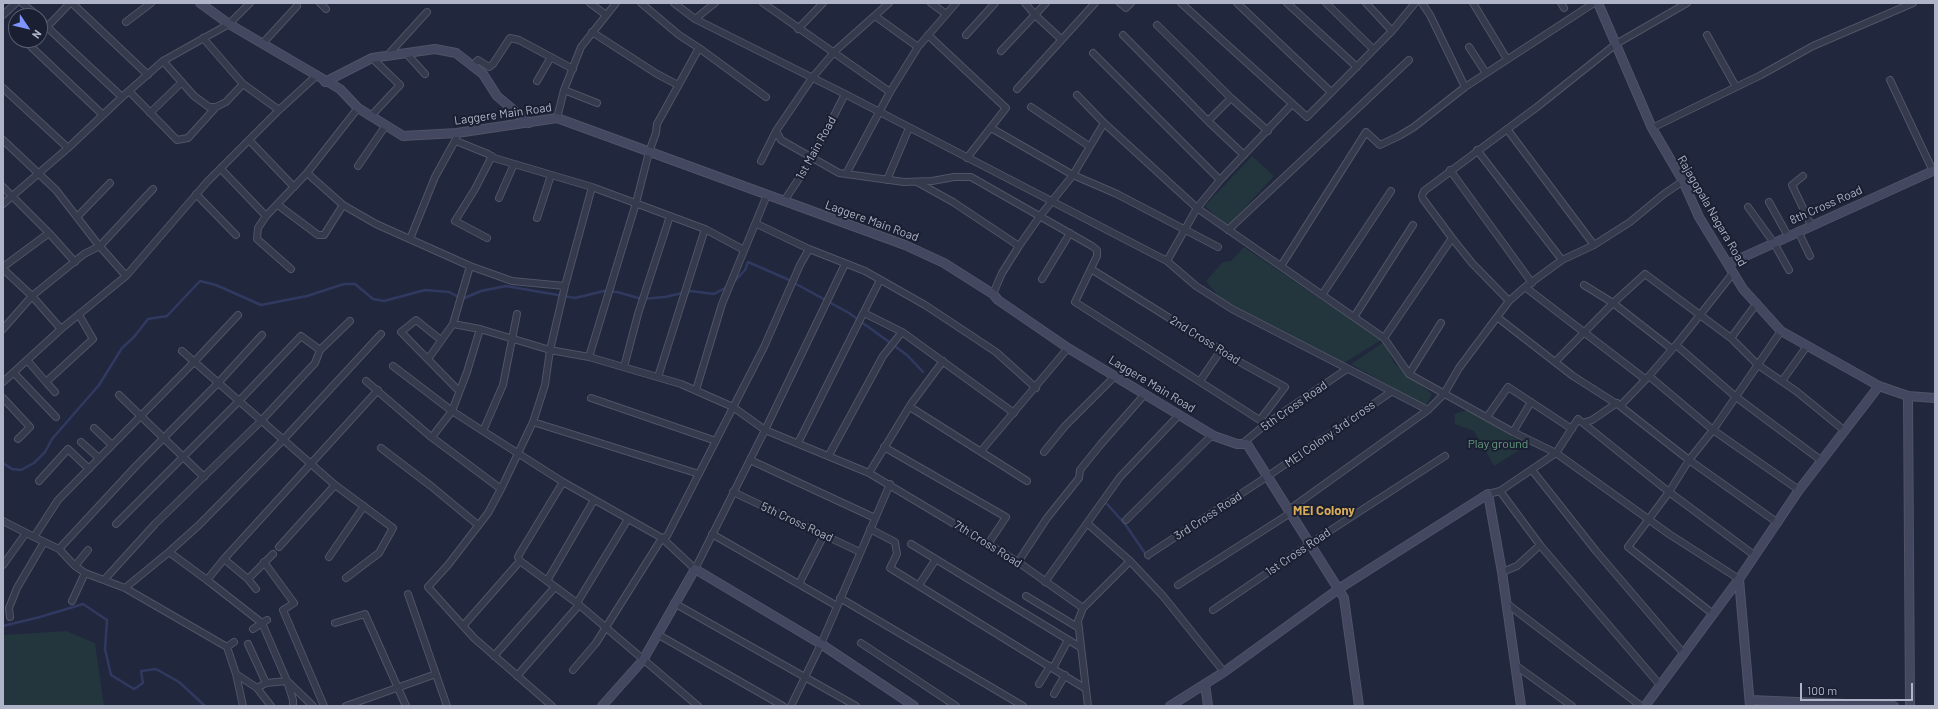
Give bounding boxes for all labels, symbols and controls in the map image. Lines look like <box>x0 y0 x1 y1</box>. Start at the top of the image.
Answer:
north arrow <box>8 8 48 48</box>
text: N <box>30 28 45 41</box>
street label: Laggere Main Road <box>453 100 553 128</box>
street label: 1st Main Road <box>793 114 839 182</box>
street label: Rajagopala Nagara Road <box>1674 153 1750 269</box>
street label: 8th Cross Road <box>1787 183 1865 227</box>
street label: Laggere Main Road <box>823 197 921 245</box>
street label: 2nd Cross Road <box>1167 313 1243 367</box>
street label: Laggere Main Road <box>1106 352 1198 416</box>
street label: 5th Cross Road <box>1258 378 1330 434</box>
street label: MEI Colony 3rd cross <box>1282 398 1378 470</box>
park label: Play ground <box>1468 437 1528 451</box>
street label: 3rd Cross Road <box>1171 489 1245 543</box>
street label: 5th Cross Road <box>759 499 835 545</box>
district label: MEI Colony <box>1293 503 1355 519</box>
street label: 7th Cross Road <box>951 517 1025 571</box>
street label: 1st Cross Road <box>1263 525 1333 579</box>
scale bar <box>1802 675 1915 701</box>
text: 100 m <box>1807 683 1837 697</box>

